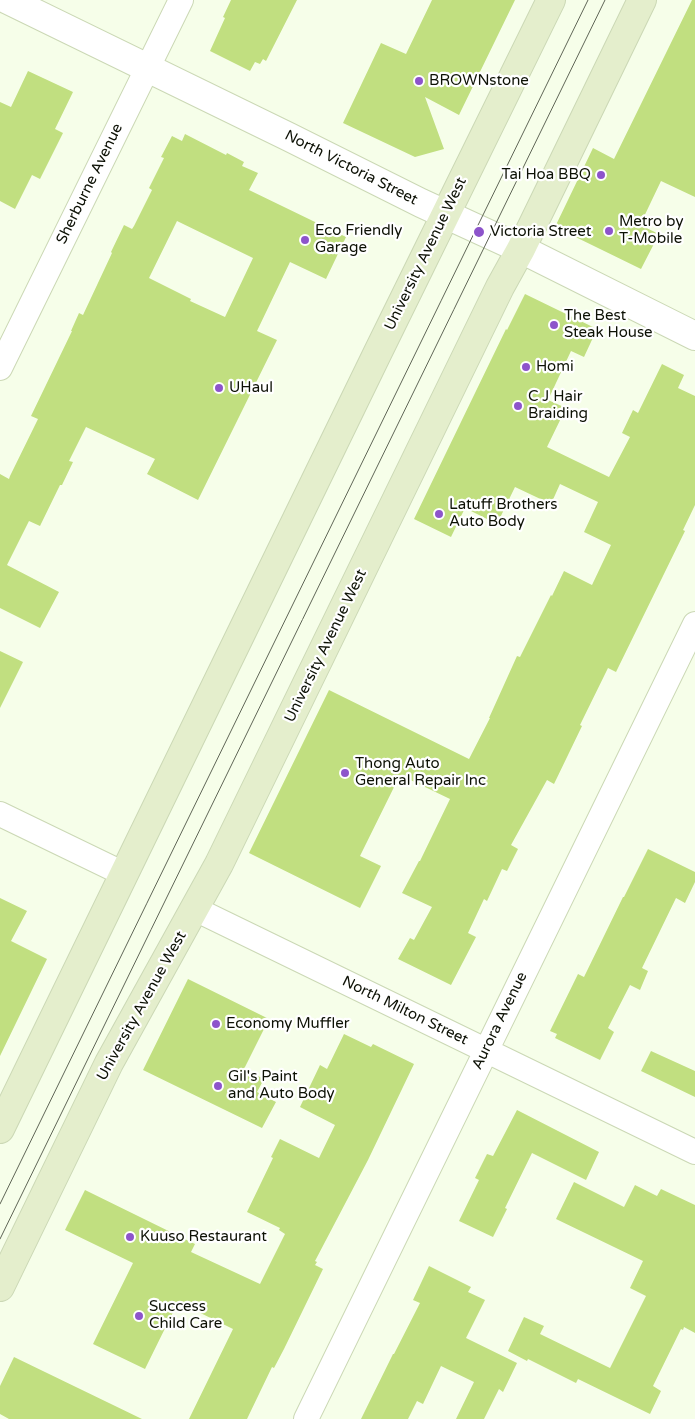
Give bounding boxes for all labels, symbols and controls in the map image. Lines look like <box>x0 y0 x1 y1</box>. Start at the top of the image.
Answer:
place label: BROWNstone <box>429 72 529 90</box>
marker: BROWNstone <box>413 75 425 87</box>
street label: Sherburne Avenue <box>53 121 127 247</box>
street label: North Victoria Street <box>281 127 421 209</box>
place label: Tai Hoa BBQ <box>501 166 591 184</box>
marker: Tai Hoa BBQ <box>595 169 607 181</box>
street label: University Avenue West <box>381 175 471 333</box>
place label: Metro by T-Mobile <box>619 213 683 248</box>
place label: Eco Friendly Garage <box>315 222 402 257</box>
place label: Victoria Street <box>490 223 591 241</box>
marker: Victoria Street <box>472 225 486 239</box>
marker: Metro by T-Mobile <box>603 225 615 237</box>
marker: Eco Friendly Garage <box>299 234 311 246</box>
place label: The Best Steak House <box>564 307 653 342</box>
marker: The Best Steak House <box>548 319 560 331</box>
place label: Homi <box>536 358 574 376</box>
marker: Homi <box>520 361 532 373</box>
place label: UHaul <box>229 379 273 397</box>
marker: UHaul <box>213 382 225 394</box>
place label: C J Hair Braiding <box>528 388 588 423</box>
marker: C J Hair Braiding <box>512 400 524 412</box>
place label: Latuff Brothers Auto Body <box>449 496 557 531</box>
marker: Latuff Brothers Auto Body <box>433 508 445 520</box>
street label: University Avenue West <box>281 567 371 725</box>
place label: Thong Auto General Repair Inc <box>355 755 486 790</box>
marker: Thong Auto General Repair Inc <box>339 767 351 779</box>
street label: University Avenue West <box>93 928 191 1084</box>
street label: Aurora Avenue <box>469 969 531 1073</box>
street label: North Milton Street <box>339 973 471 1049</box>
place label: Economy Muffler <box>226 1015 349 1033</box>
marker: Economy Muffler <box>210 1018 222 1030</box>
place label: Gil's Paint and Auto Body <box>228 1068 335 1103</box>
marker: Gil's Paint and Auto Body <box>212 1080 224 1092</box>
place label: Kuuso Restaurant <box>140 1228 267 1246</box>
marker: Kuuso Restaurant <box>124 1231 136 1243</box>
place label: Success Child Care <box>149 1298 222 1333</box>
marker: Success Child Care <box>133 1310 145 1322</box>

